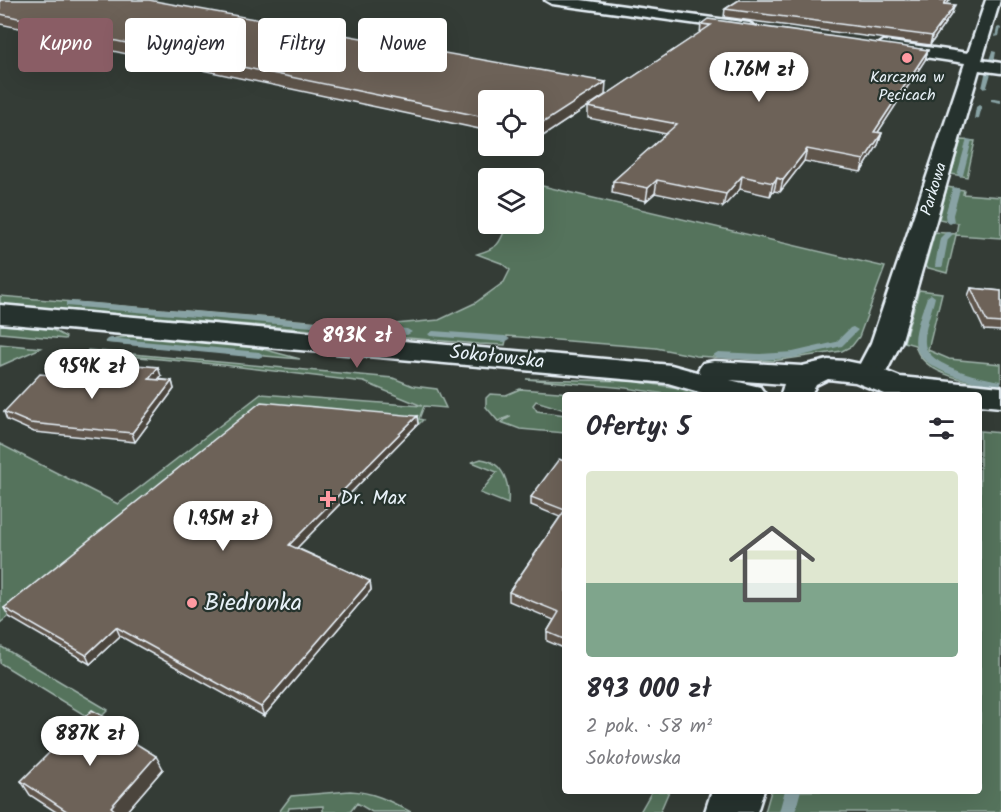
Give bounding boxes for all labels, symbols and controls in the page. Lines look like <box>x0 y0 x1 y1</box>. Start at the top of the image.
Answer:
chip: Kupno <box>18 18 113 72</box>
chip: Wynajem <box>125 18 246 72</box>
chip: Filtry <box>258 18 346 72</box>
chip: Nowe <box>358 18 447 72</box>
marker: Karczma w Pęcicach <box>900 51 914 65</box>
pin: 1.76M zł <box>697 52 821 103</box>
text: 1.76M zł <box>723 55 795 87</box>
place label: Karczma w Pęcicach <box>870 65 944 108</box>
map controls <box>478 90 544 234</box>
button: locate <box>478 90 544 156</box>
street label: Parkowa <box>914 159 954 219</box>
button: layers <box>478 168 544 234</box>
pin: 893K zł <box>302 318 412 369</box>
text: 893K zł <box>322 321 392 353</box>
street label: Sokołowska <box>448 337 546 379</box>
pin: 959K zł <box>37 349 147 400</box>
text: 959K zł <box>58 352 126 384</box>
text: Oferty: 5 <box>586 407 690 449</box>
icon: filters <box>925 412 958 445</box>
place label: Dr. Max <box>340 483 406 515</box>
marker: Dr. Max <box>321 492 335 506</box>
pin: 1.95M zł <box>161 501 285 552</box>
text: 1.95M zł <box>187 504 259 536</box>
icon: home <box>718 510 826 618</box>
place label: Biedronka <box>204 584 302 623</box>
marker: Biedronka <box>185 596 199 610</box>
text: 893 000 zł <box>586 669 711 711</box>
text: 2 pok. · 58 m² <box>586 711 712 743</box>
pin: 887K zł <box>35 716 145 767</box>
text: 887K zł <box>55 719 125 751</box>
text: Sokołowska <box>586 743 681 775</box>

